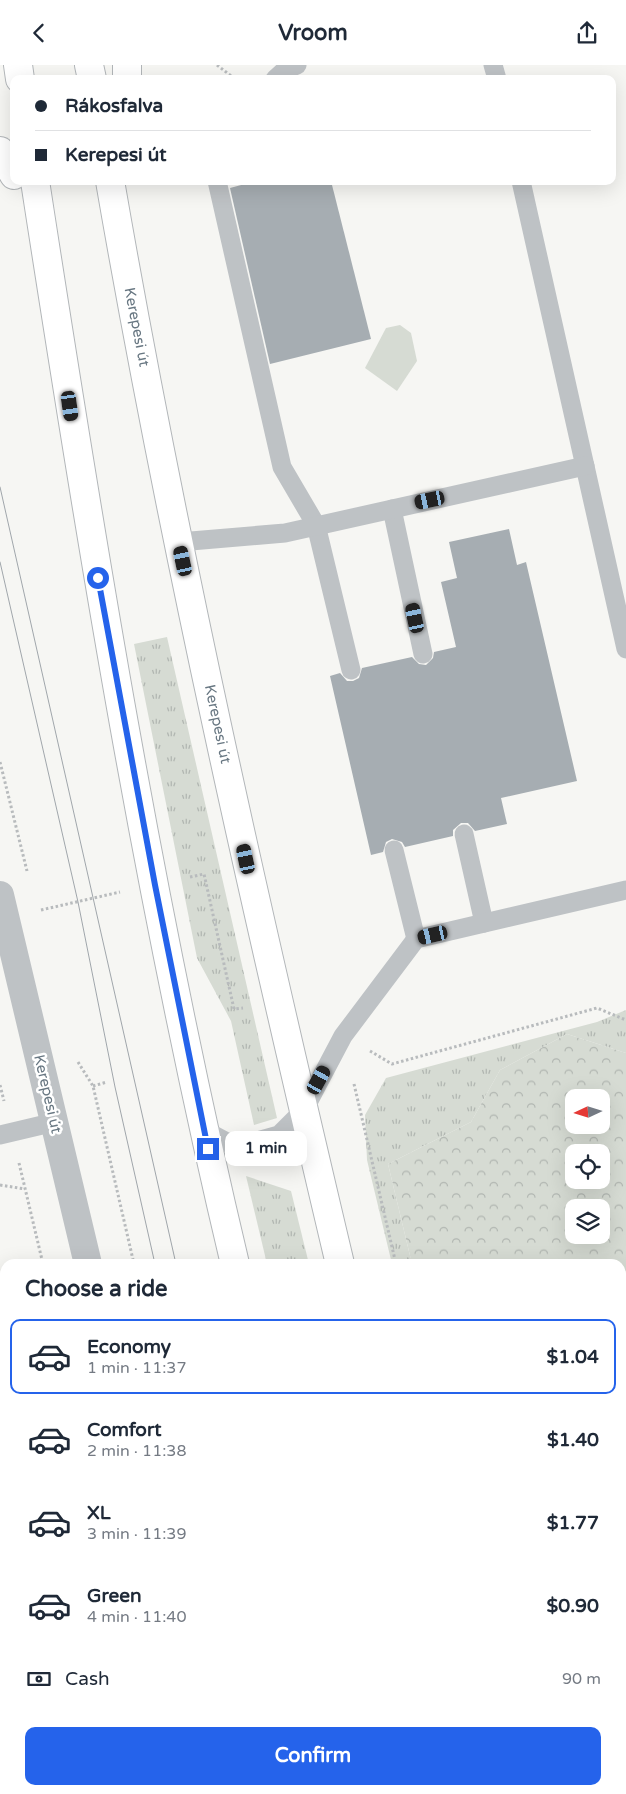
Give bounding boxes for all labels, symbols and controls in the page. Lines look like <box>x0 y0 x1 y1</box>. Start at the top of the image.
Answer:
icon: back <box>25 19 53 47</box>
icon: share <box>573 19 601 47</box>
text: Vroom <box>278 20 348 46</box>
text: Rákosfalva <box>65 95 163 117</box>
text: Kerepesi út <box>65 144 167 166</box>
street label: Kerepesi út <box>121 286 154 368</box>
car <box>60 390 79 422</box>
car <box>413 490 446 510</box>
car <box>172 545 193 577</box>
route start <box>87 567 109 589</box>
car <box>404 602 425 634</box>
street label: Kerepesi út <box>201 683 235 765</box>
car <box>235 843 256 875</box>
car <box>416 924 449 946</box>
street label: Kerepesi út <box>30 1053 66 1135</box>
car <box>305 1063 332 1097</box>
north arrow <box>565 1089 610 1134</box>
map controls <box>565 1089 610 1244</box>
callout: 1 min <box>226 1131 308 1167</box>
route end <box>197 1138 219 1160</box>
text: 1 min <box>245 1138 287 1158</box>
button: locate <box>565 1144 610 1189</box>
button: layers <box>565 1199 610 1244</box>
text: Choose a ride <box>25 1276 168 1302</box>
icon: car <box>27 1334 72 1379</box>
text: Economy <box>87 1336 171 1358</box>
text: $1.04 <box>547 1346 599 1368</box>
text: 1 min · 11:37 <box>87 1358 186 1378</box>
icon: car <box>27 1417 72 1462</box>
text: Comfort <box>87 1419 161 1441</box>
text: $1.40 <box>547 1429 599 1451</box>
text: 2 min · 11:38 <box>87 1441 186 1461</box>
icon: car <box>27 1500 72 1545</box>
text: XL <box>87 1502 111 1524</box>
text: $1.77 <box>547 1512 599 1534</box>
text: 3 min · 11:39 <box>87 1524 186 1544</box>
icon: car <box>27 1583 72 1628</box>
text: Green <box>87 1585 141 1607</box>
text: $0.90 <box>547 1595 599 1617</box>
text: 4 min · 11:40 <box>87 1607 186 1627</box>
icon: cash <box>25 1665 53 1693</box>
text: Cash <box>65 1668 110 1690</box>
text: 90 m <box>562 1669 601 1689</box>
button: Confirm <box>25 1727 601 1785</box>

